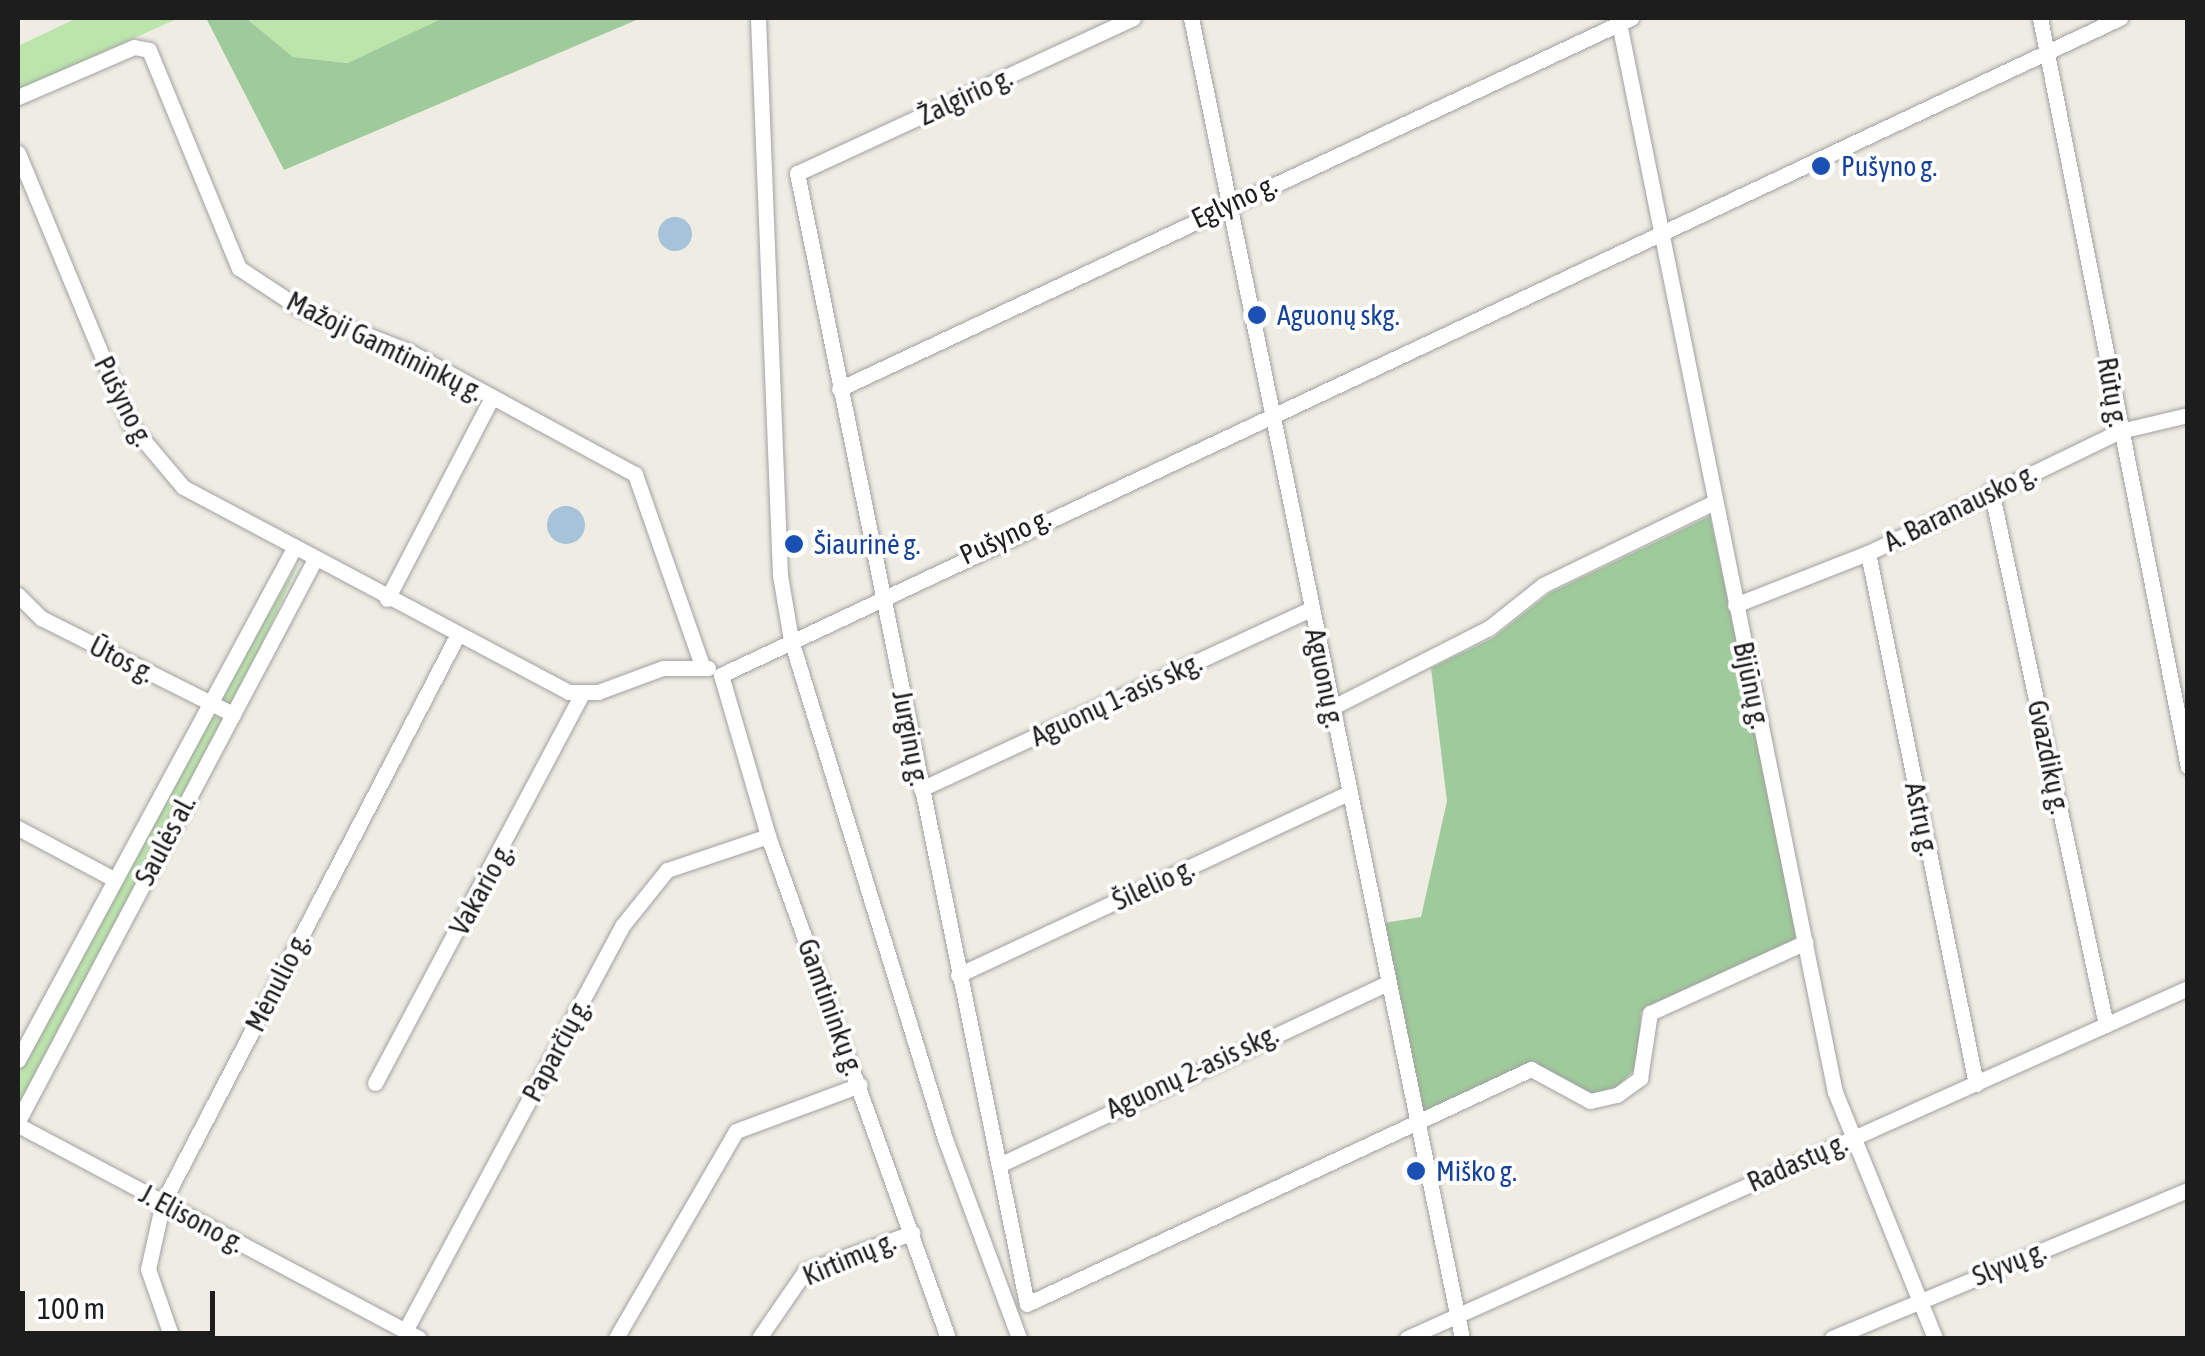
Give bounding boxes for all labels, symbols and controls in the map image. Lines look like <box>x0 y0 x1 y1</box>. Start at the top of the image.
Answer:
street label: Žalgirio g. <box>913 60 1017 132</box>
place label: Pušyno g. <box>1841 149 1937 183</box>
marker: Pušyno g. <box>1810 155 1832 177</box>
street label: Eglyno g. <box>1186 167 1282 235</box>
street label: Mažoji Gamtininkų g. <box>281 284 489 408</box>
place label: Aguonų skg. <box>1277 298 1400 332</box>
marker: Aguonų skg. <box>1246 304 1268 326</box>
street label: Pušyno g. <box>87 350 161 452</box>
street label: Rūtų g. <box>2090 355 2136 429</box>
street label: A. Baranausko g. <box>1878 456 2042 558</box>
street label: Pušyno g. <box>954 500 1056 572</box>
place label: Šiaurinė g. <box>814 527 921 561</box>
marker: Šiaurinė g. <box>783 533 805 555</box>
street label: Aguonų g. <box>1298 625 1352 731</box>
street label: Ūtos g. <box>84 629 160 689</box>
street label: Bijūnų g. <box>1726 639 1778 731</box>
street label: Aguonų 1-asis skg. <box>1025 645 1207 753</box>
street label: Jurginų g. <box>885 688 937 788</box>
street label: Gvazdikų g. <box>2021 697 2077 817</box>
street label: Astrų g. <box>1898 779 1946 859</box>
street label: Saulės al. <box>127 789 203 891</box>
street label: Vakario g. <box>442 837 520 941</box>
street label: Šilelio g. <box>1107 851 1199 917</box>
street label: Mėnulio g. <box>238 927 316 1037</box>
street label: Gamtininkų g. <box>791 934 871 1080</box>
street label: Paparčių g. <box>515 993 597 1107</box>
street label: Aguonų 2-asis skg. <box>1101 1017 1283 1125</box>
street label: Radastų g. <box>1742 1125 1852 1199</box>
place label: Miško g. <box>1436 1154 1517 1188</box>
marker: Miško g. <box>1405 1160 1427 1182</box>
street label: J. Elisono g. <box>134 1176 250 1260</box>
street label: Kirtimų g. <box>798 1224 900 1292</box>
street label: Slyvų g. <box>1967 1233 2051 1293</box>
scale bar <box>25 1271 220 1333</box>
text: 100 m <box>37 1291 105 1325</box>

